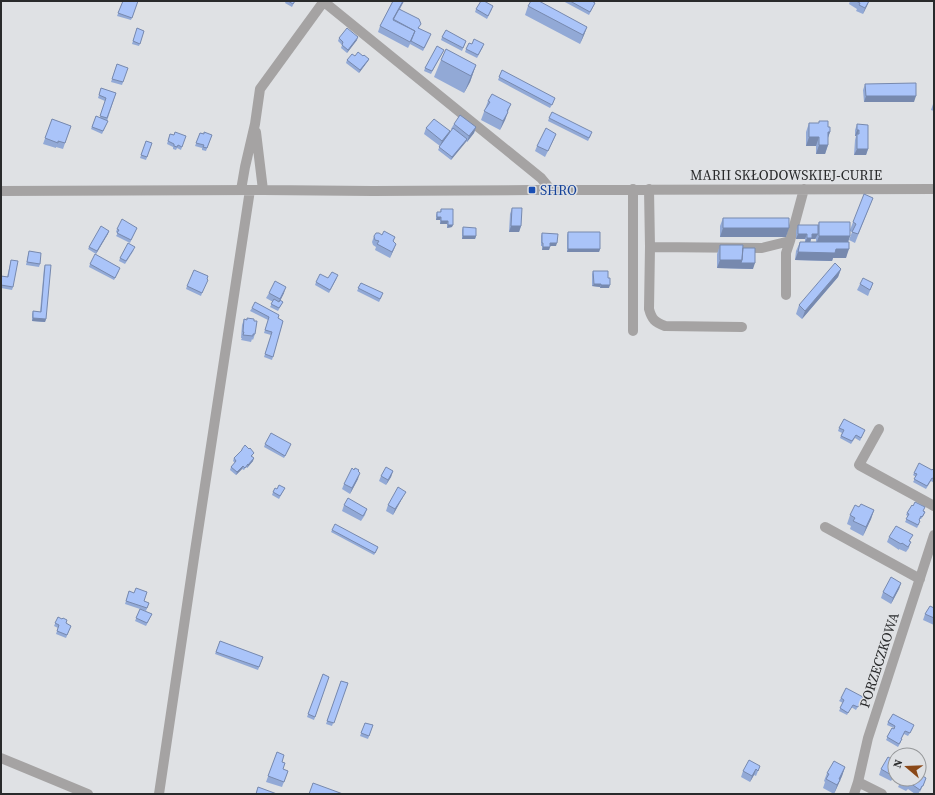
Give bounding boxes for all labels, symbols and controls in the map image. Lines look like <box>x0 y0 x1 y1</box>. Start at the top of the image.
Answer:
street label: MARII SKŁODOWSKIEJ-CURIE <box>690 165 882 185</box>
place label: SHRO <box>540 180 577 200</box>
marker: SHRO <box>527 185 537 195</box>
street label: PORZECZKOWA <box>854 609 904 710</box>
north arrow <box>887 747 927 787</box>
text: N <box>890 758 906 770</box>

